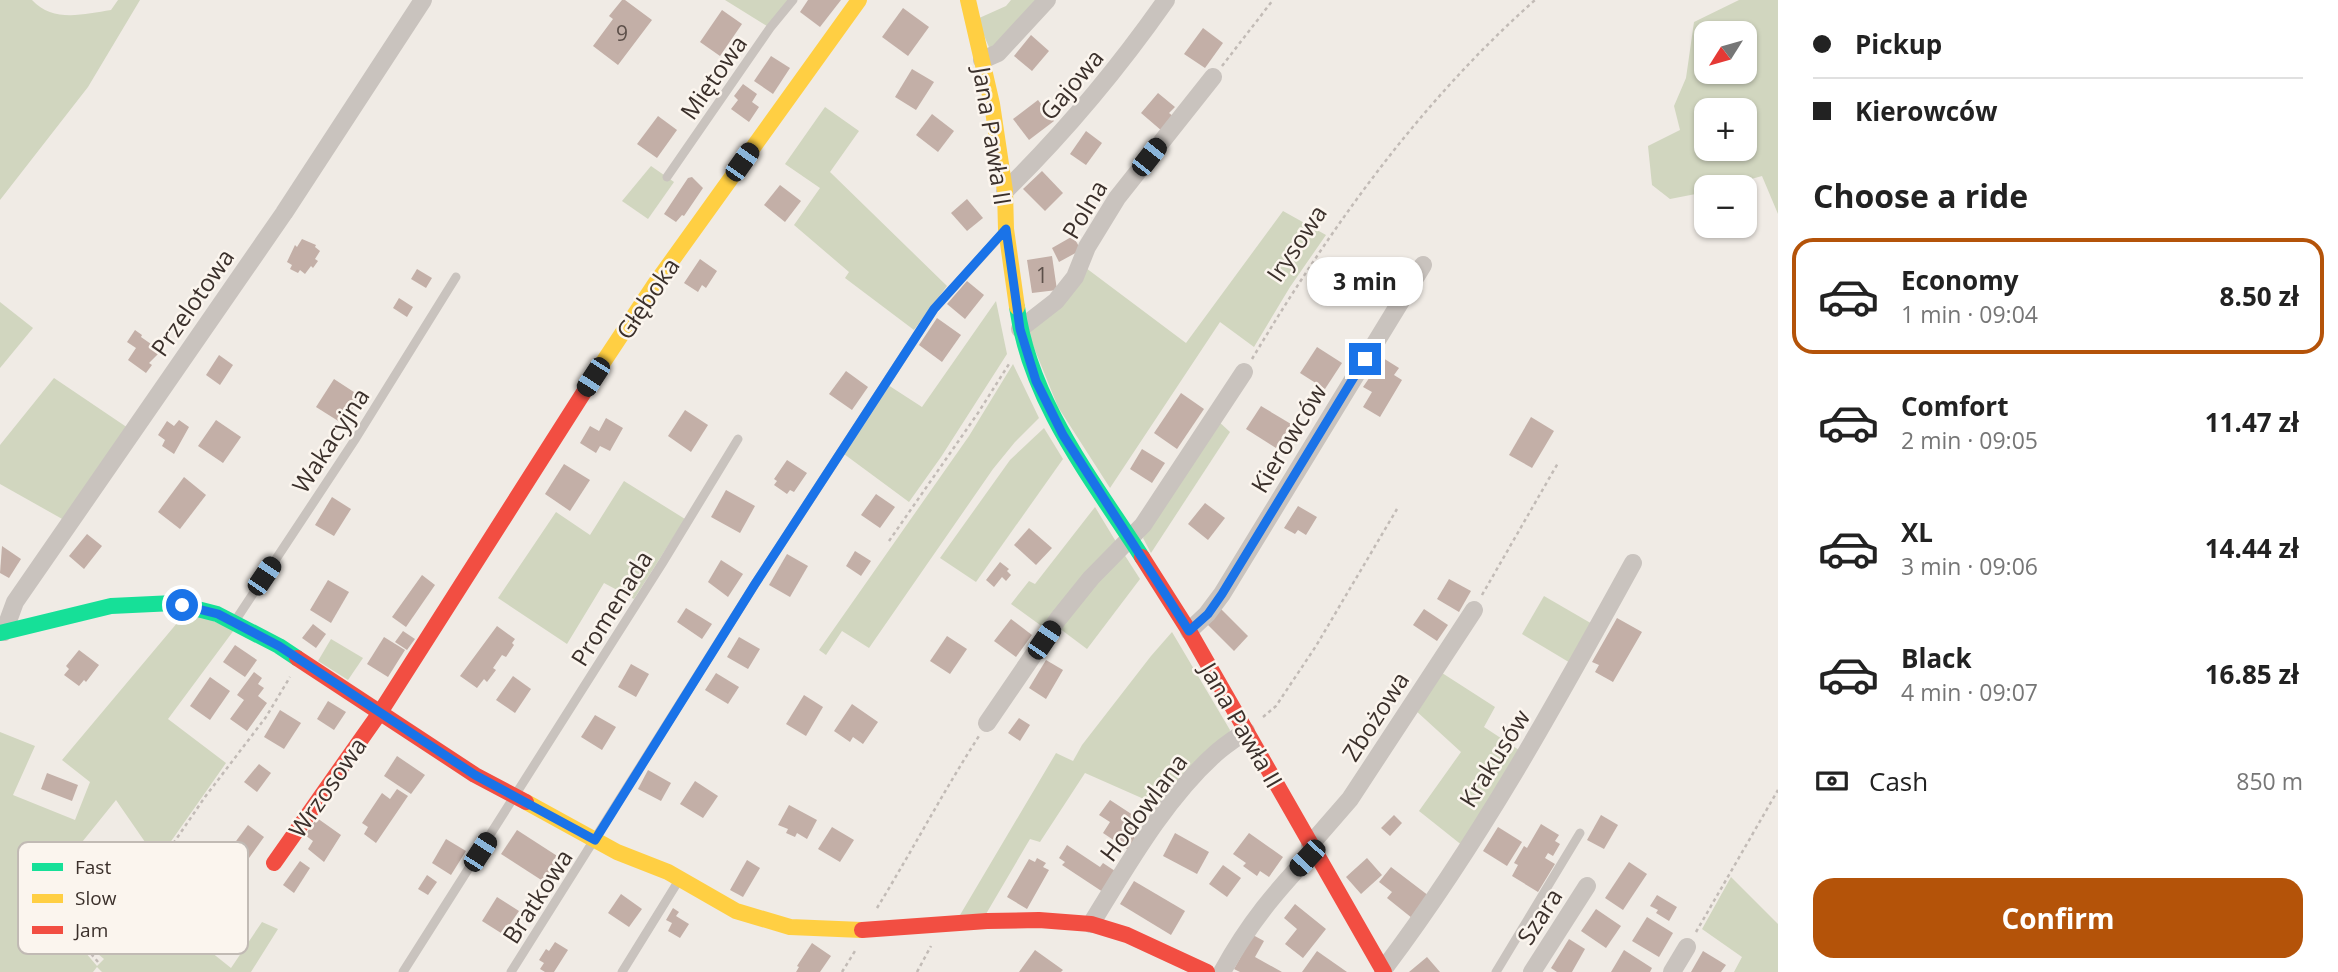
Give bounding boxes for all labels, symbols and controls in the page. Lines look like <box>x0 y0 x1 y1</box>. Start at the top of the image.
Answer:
house number: 9 <box>616 19 628 47</box>
north arrow <box>1694 21 1757 84</box>
map controls <box>1694 21 1757 238</box>
text: Pickup <box>1855 26 1942 62</box>
street label: Miętowa <box>672 28 754 126</box>
street label: Gajowa <box>1032 42 1110 126</box>
street label: Jana Pawła II <box>965 63 1020 207</box>
text: Kierowców <box>1855 93 1997 129</box>
button: + <box>1694 98 1757 161</box>
car <box>1128 134 1171 180</box>
car <box>722 139 763 185</box>
street label: Polna <box>1054 174 1114 244</box>
text: Choose a ride <box>1813 174 2028 217</box>
button: − <box>1694 175 1757 238</box>
street label: Irysowa <box>1258 198 1334 288</box>
street label: Przelotowa <box>143 242 241 362</box>
street label: Głęboka <box>608 251 686 345</box>
callout: 3 min <box>1307 258 1423 306</box>
house number: 1 <box>1036 261 1048 289</box>
text: Economy <box>1901 262 2019 298</box>
text: 3 min <box>1333 265 1397 297</box>
icon: car <box>1817 265 1880 328</box>
text: 8.50 zł <box>2220 278 2299 314</box>
text: 1 min · 09:04 <box>1901 298 2038 330</box>
route end <box>1349 343 1381 375</box>
car <box>573 354 614 400</box>
street label: Kierowców <box>1243 377 1334 499</box>
street label: Wakacyjna <box>284 381 376 499</box>
text: Comfort <box>1901 388 2008 424</box>
icon: car <box>1817 391 1880 454</box>
text: 11.47 zł <box>2205 404 2299 440</box>
text: 2 min · 09:05 <box>1901 424 2038 456</box>
text: XL <box>1901 514 1933 550</box>
icon: car <box>1817 517 1880 580</box>
text: 14.44 zł <box>2205 530 2299 566</box>
street label: Promenada <box>562 544 660 672</box>
text: 3 min · 09:06 <box>1901 550 2038 582</box>
car <box>244 553 285 599</box>
route start <box>166 589 198 621</box>
car <box>1024 617 1065 663</box>
text: Black <box>1901 640 1972 676</box>
icon: car <box>1817 643 1880 706</box>
street label: Jana Pawła II <box>1192 655 1291 794</box>
text: 16.85 zł <box>2205 656 2299 692</box>
street label: Zbożowa <box>1334 665 1416 767</box>
text: 4 min · 09:07 <box>1901 676 2038 708</box>
street label: Krakusów <box>1451 702 1537 813</box>
street label: Wrzosowa <box>280 730 374 844</box>
street label: Hodowlana <box>1092 746 1194 868</box>
icon: cash <box>1813 762 1851 800</box>
text: Cash <box>1869 763 1928 799</box>
text: 850 m <box>2236 765 2303 797</box>
car <box>460 829 501 875</box>
car <box>1285 835 1330 881</box>
legend <box>18 842 248 954</box>
street label: Bratkowa <box>494 842 580 950</box>
text: Fast <box>75 854 111 880</box>
button: Confirm <box>1813 878 2303 958</box>
street label: Szara <box>1509 881 1569 951</box>
text: Slow <box>75 885 117 911</box>
text: Jam <box>73 917 108 943</box>

